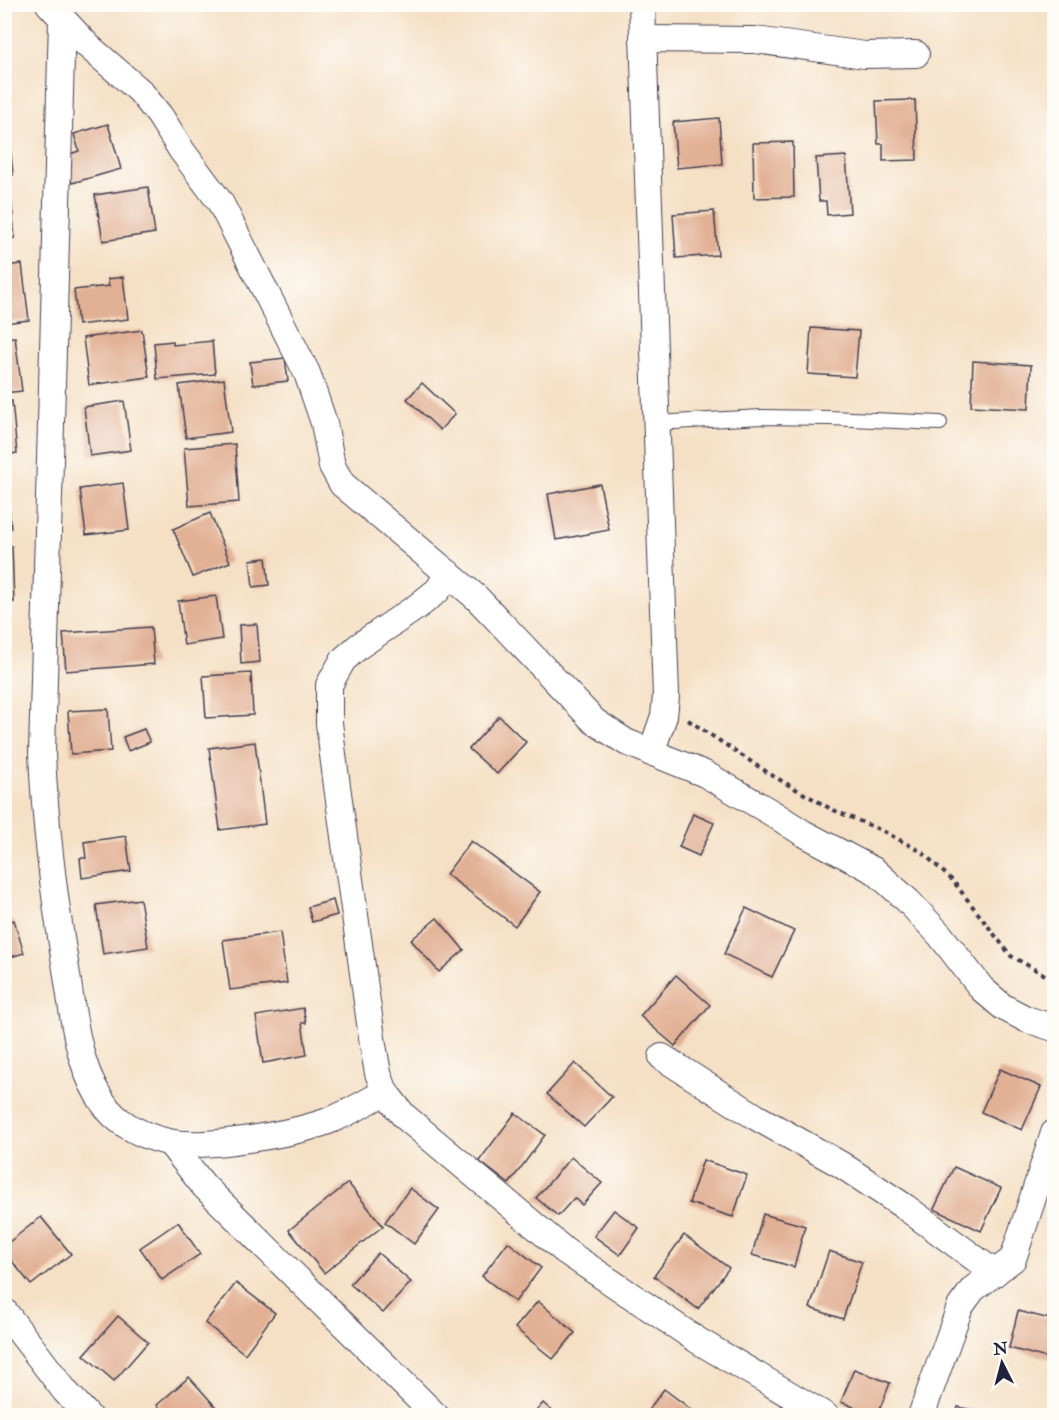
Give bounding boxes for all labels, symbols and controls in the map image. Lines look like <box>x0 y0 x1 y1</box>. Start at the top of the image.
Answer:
north arrow <box>972 1333 1032 1393</box>
text: N <box>991 1338 1009 1360</box>

